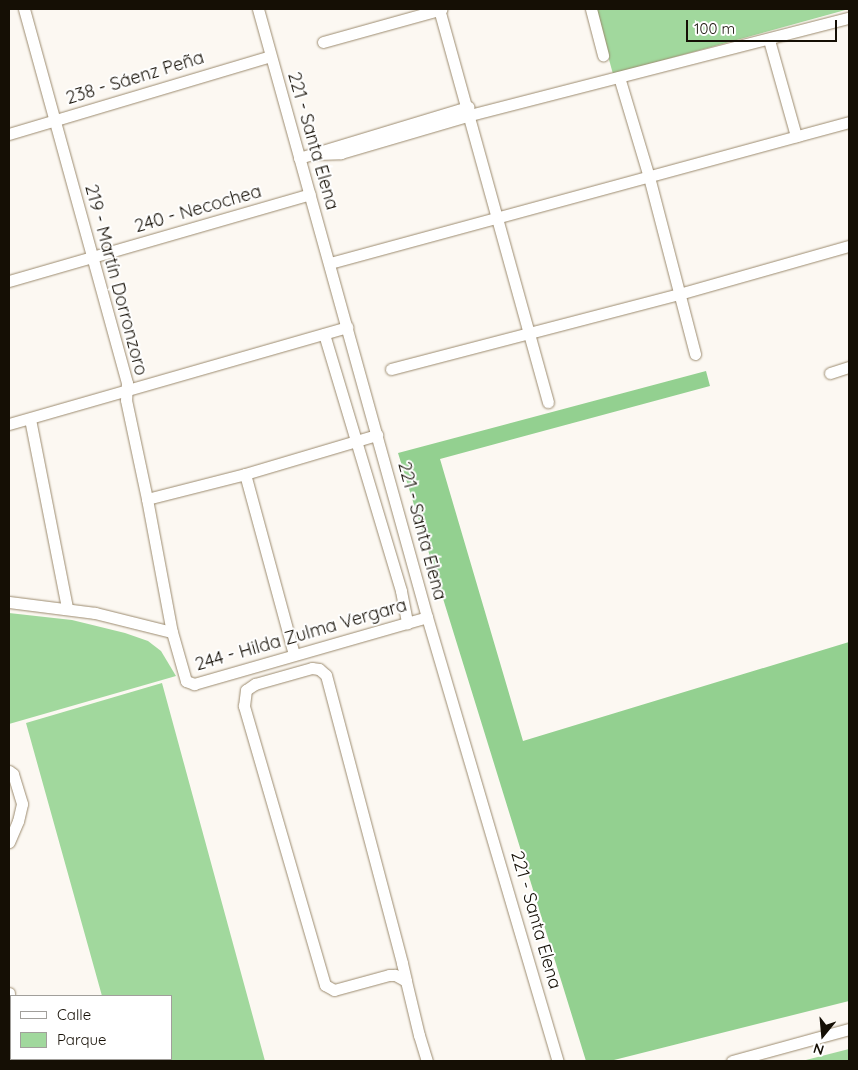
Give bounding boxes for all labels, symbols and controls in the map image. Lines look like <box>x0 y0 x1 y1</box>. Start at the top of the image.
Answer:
scale bar <box>688 10 839 42</box>
text: 100 m <box>694 19 735 38</box>
street label: 238 - Sáenz Peña <box>63 47 207 109</box>
street label: 221 - Santa Elena <box>283 70 343 212</box>
street label: 240 - Necochea <box>132 181 264 237</box>
street label: 219 - Martín Dorronzoro <box>80 182 152 378</box>
street label: 221 - Santa Elena <box>393 459 451 603</box>
street label: 244 - Hilda Zulma Vergara <box>193 594 409 676</box>
street label: 221 - Santa Elena <box>506 849 566 991</box>
legend <box>10 995 172 1060</box>
text: Calle <box>57 1005 91 1024</box>
north arrow <box>798 1010 848 1060</box>
text: Parque <box>57 1030 107 1049</box>
text: N <box>811 1039 826 1059</box>

